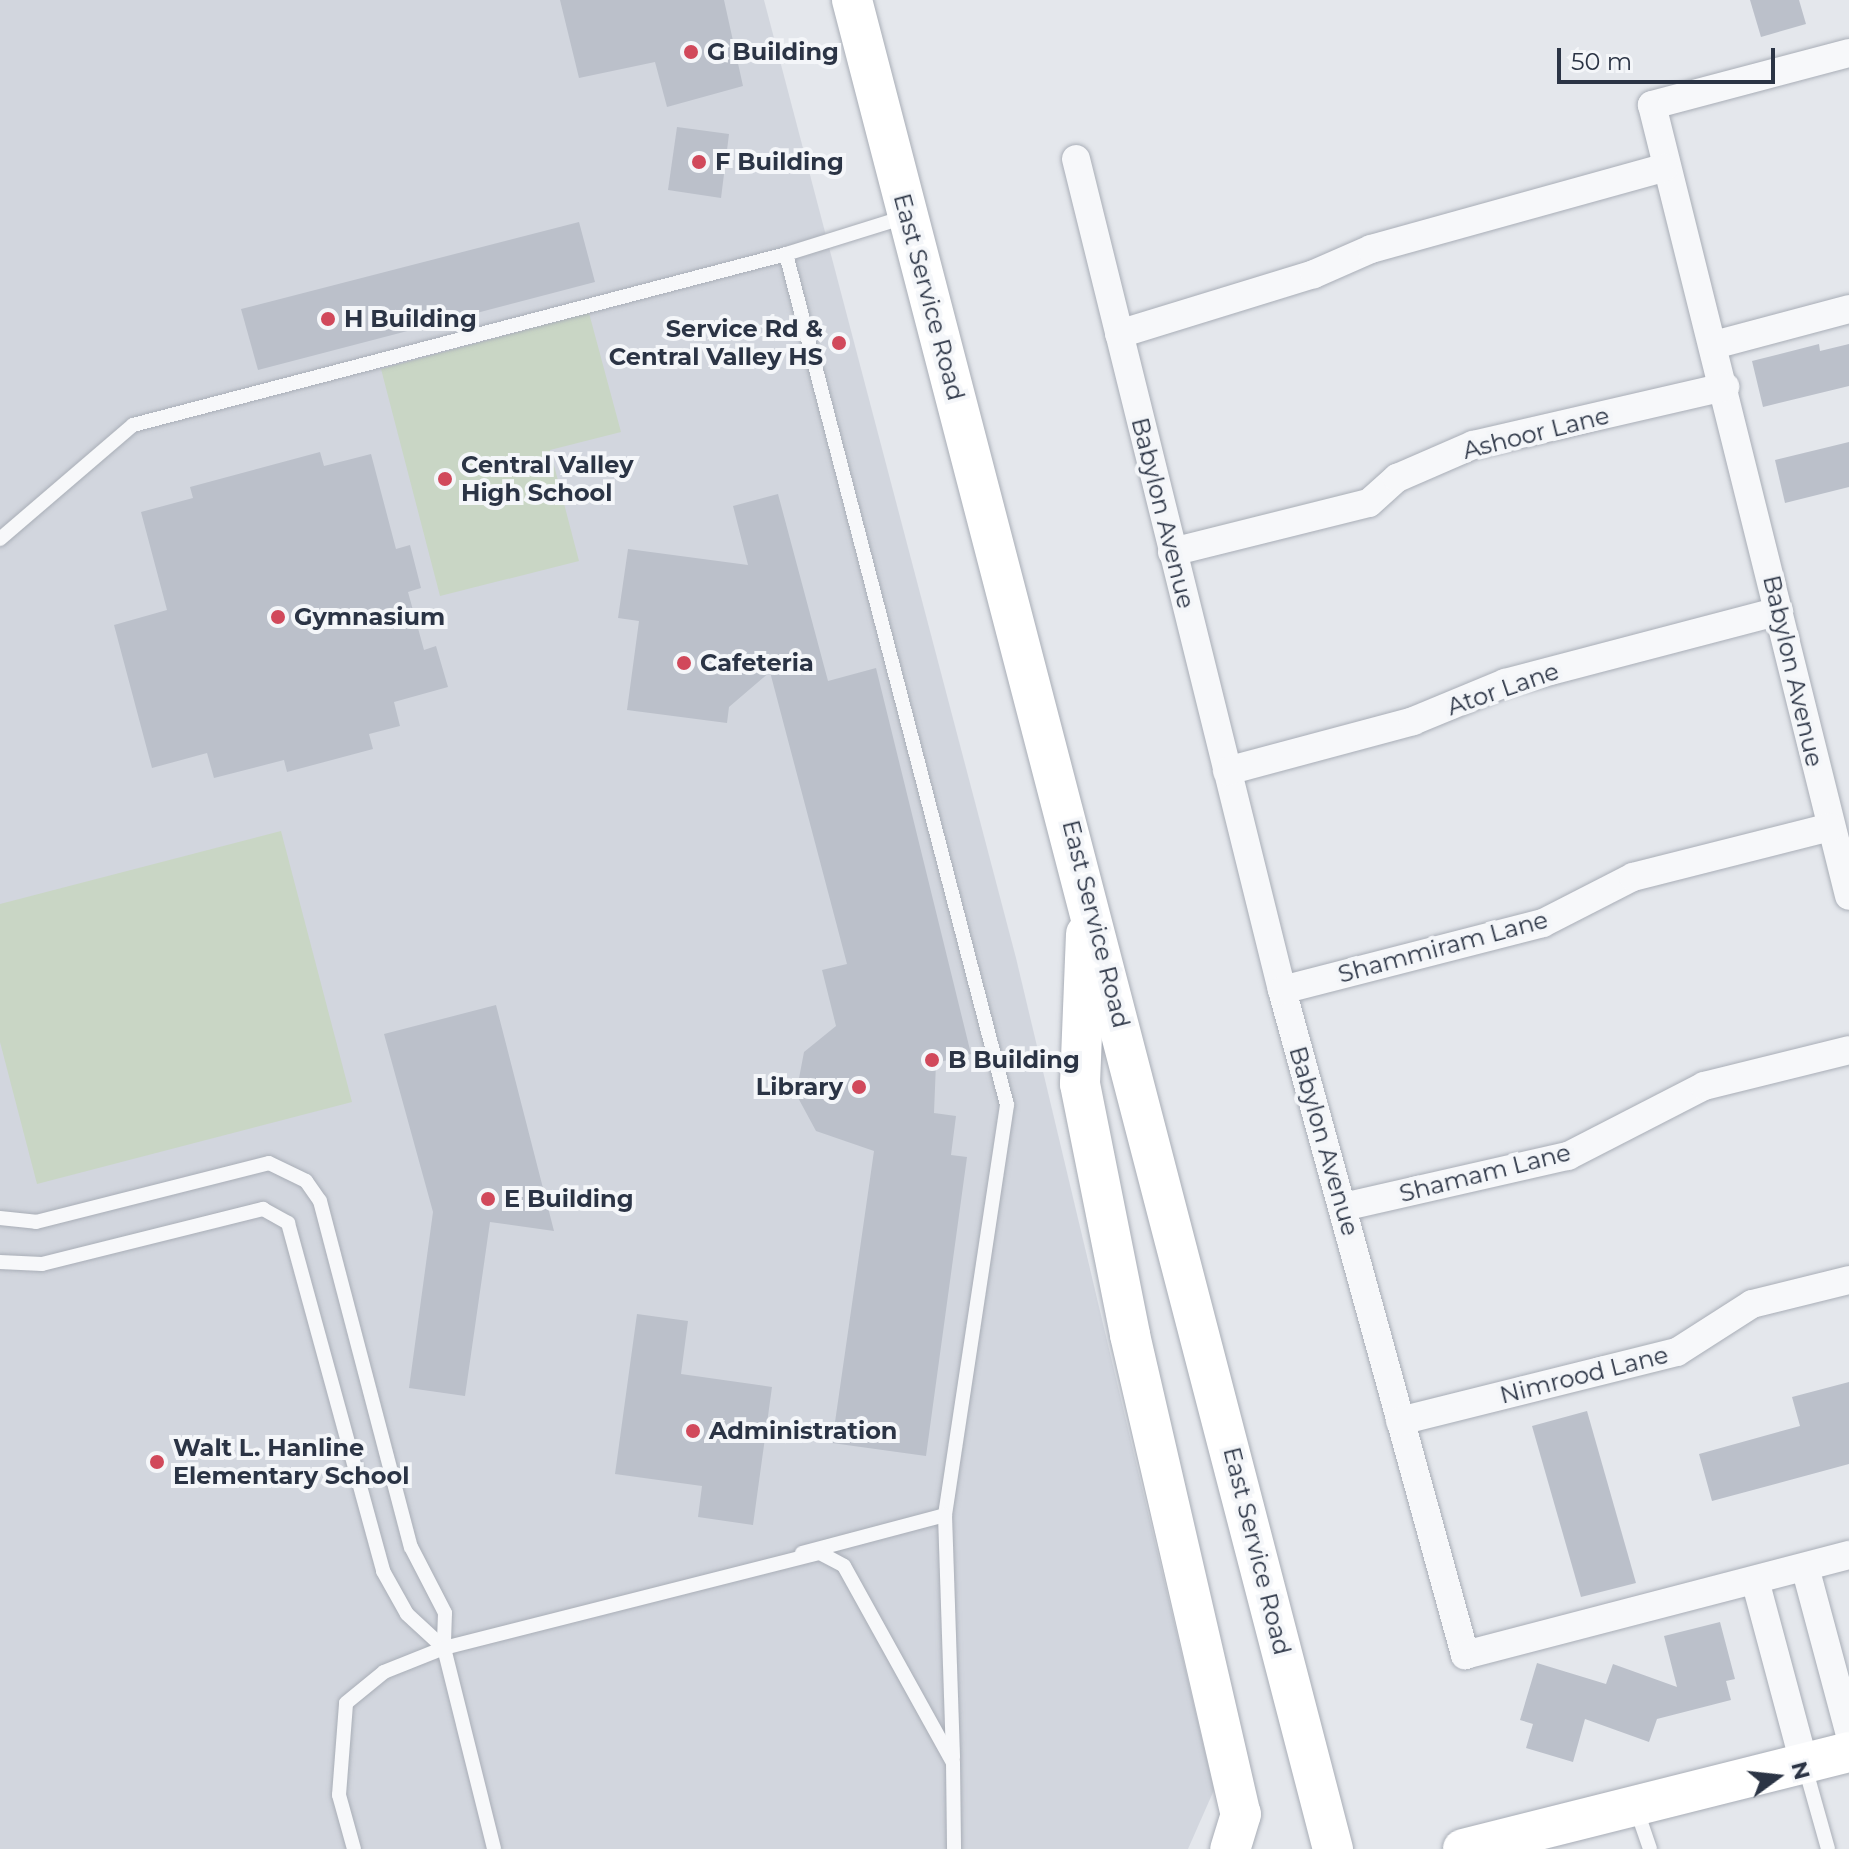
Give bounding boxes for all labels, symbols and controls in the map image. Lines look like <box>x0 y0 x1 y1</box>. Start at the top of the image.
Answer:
scale bar <box>1561 32 1779 82</box>
place label: G Building <box>707 38 839 66</box>
marker: G Building <box>682 43 700 61</box>
text: 50 m <box>1571 47 1632 76</box>
place label: F Building <box>715 148 844 176</box>
marker: F Building <box>690 153 708 171</box>
street label: East Service Road <box>887 190 971 404</box>
place label: H Building <box>344 305 477 333</box>
marker: H Building <box>319 310 337 328</box>
place label: Service Rd & Central Valley HS <box>609 315 823 371</box>
marker: Service Rd & Central Valley HS <box>830 334 848 352</box>
street label: Ashoor Lane <box>1460 401 1612 465</box>
street label: Babylon Avenue <box>1125 415 1201 611</box>
place label: Central Valley High School <box>461 451 634 507</box>
marker: Central Valley High School <box>436 470 454 488</box>
street label: Babylon Avenue <box>1757 572 1829 770</box>
place label: Gymnasium <box>294 603 445 631</box>
marker: Gymnasium <box>269 608 287 626</box>
place label: Cafeteria <box>700 649 814 677</box>
marker: Cafeteria <box>675 654 693 672</box>
street label: Ator Lane <box>1443 656 1563 722</box>
street label: East Service Road <box>1056 817 1136 1031</box>
street label: Shammiram Lane <box>1335 905 1551 989</box>
street label: Babylon Avenue <box>1283 1043 1365 1239</box>
place label: B Building <box>948 1046 1080 1074</box>
marker: B Building <box>923 1051 941 1069</box>
place label: Library <box>756 1073 843 1101</box>
marker: Library <box>850 1078 868 1096</box>
street label: Shamam Lane <box>1396 1138 1574 1208</box>
place label: E Building <box>504 1185 634 1213</box>
marker: E Building <box>479 1190 497 1208</box>
street label: Nimrood Lane <box>1497 1340 1671 1410</box>
place label: Administration <box>709 1417 897 1445</box>
marker: Administration <box>684 1422 702 1440</box>
place label: Walt L. Hanline Elementary School <box>173 1434 410 1490</box>
street label: East Service Road <box>1217 1444 1297 1658</box>
marker: Walt L. Hanline Elementary School <box>148 1453 166 1471</box>
north arrow <box>1737 1737 1817 1817</box>
text: N <box>1785 1759 1816 1783</box>

